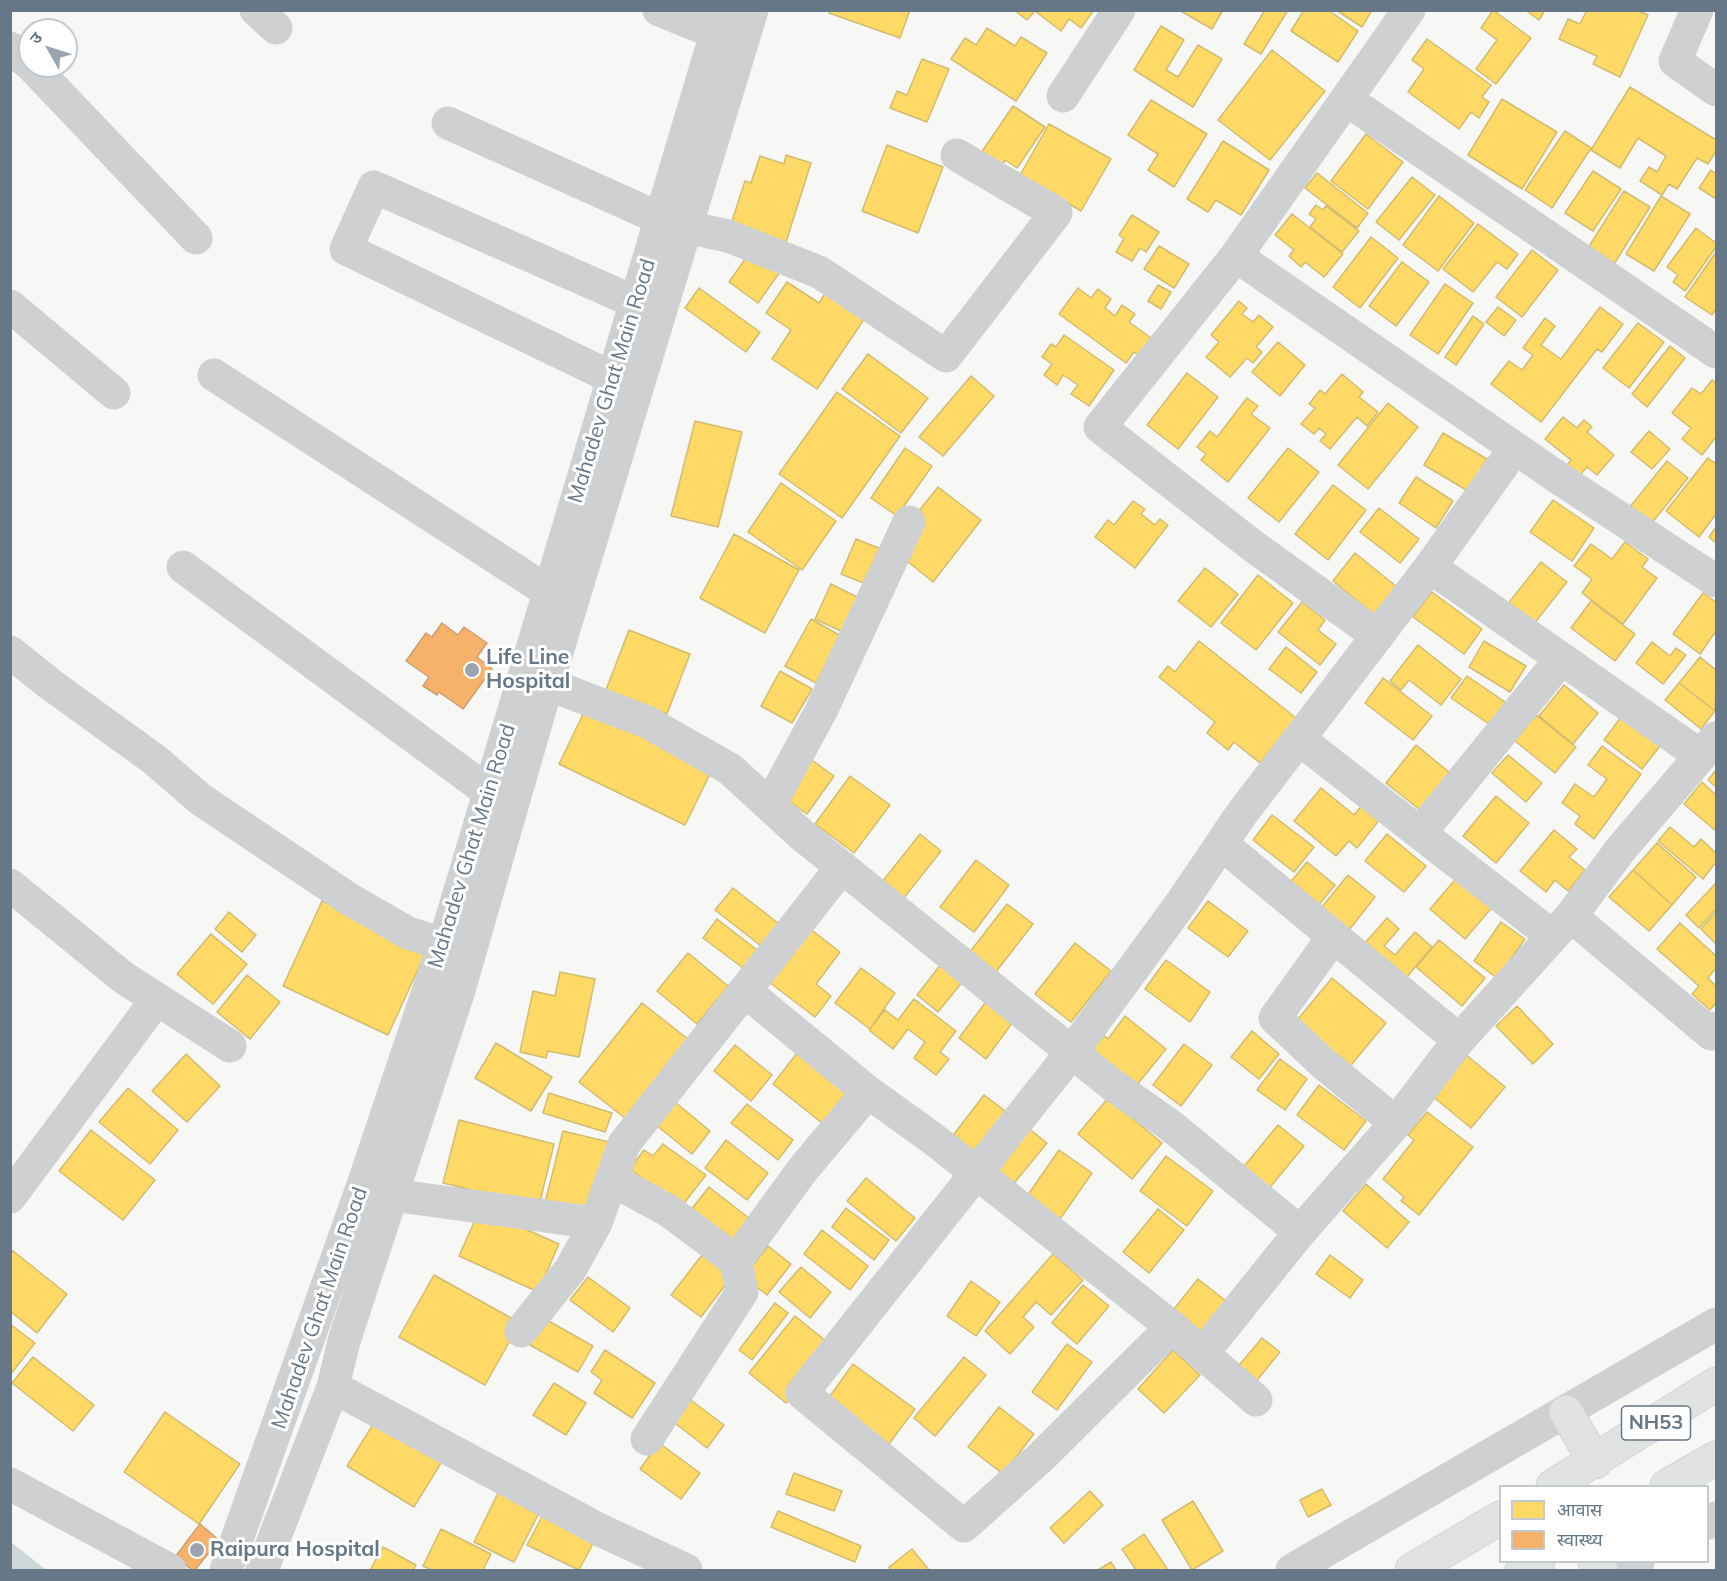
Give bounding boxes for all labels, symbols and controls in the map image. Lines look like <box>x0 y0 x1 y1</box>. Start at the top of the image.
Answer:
north arrow <box>18 18 78 78</box>
text: उ <box>25 28 46 48</box>
street label: Mahadev Ghat Main Road <box>563 256 661 506</box>
place label: Life Line Hospital <box>486 645 570 695</box>
marker: Life Line Hospital <box>463 661 481 679</box>
street label: Mahadev Ghat Main Road <box>423 721 521 971</box>
street label: Mahadev Ghat Main Road <box>267 1184 373 1432</box>
road number: NH53 <box>1622 1406 1690 1440</box>
legend <box>1499 1485 1709 1563</box>
text: आवास <box>1557 1498 1602 1521</box>
text: स्वास्थ्य <box>1557 1528 1603 1551</box>
place label: Raipura Hospital <box>210 1537 380 1563</box>
marker: Raipura Hospital <box>188 1541 206 1559</box>

